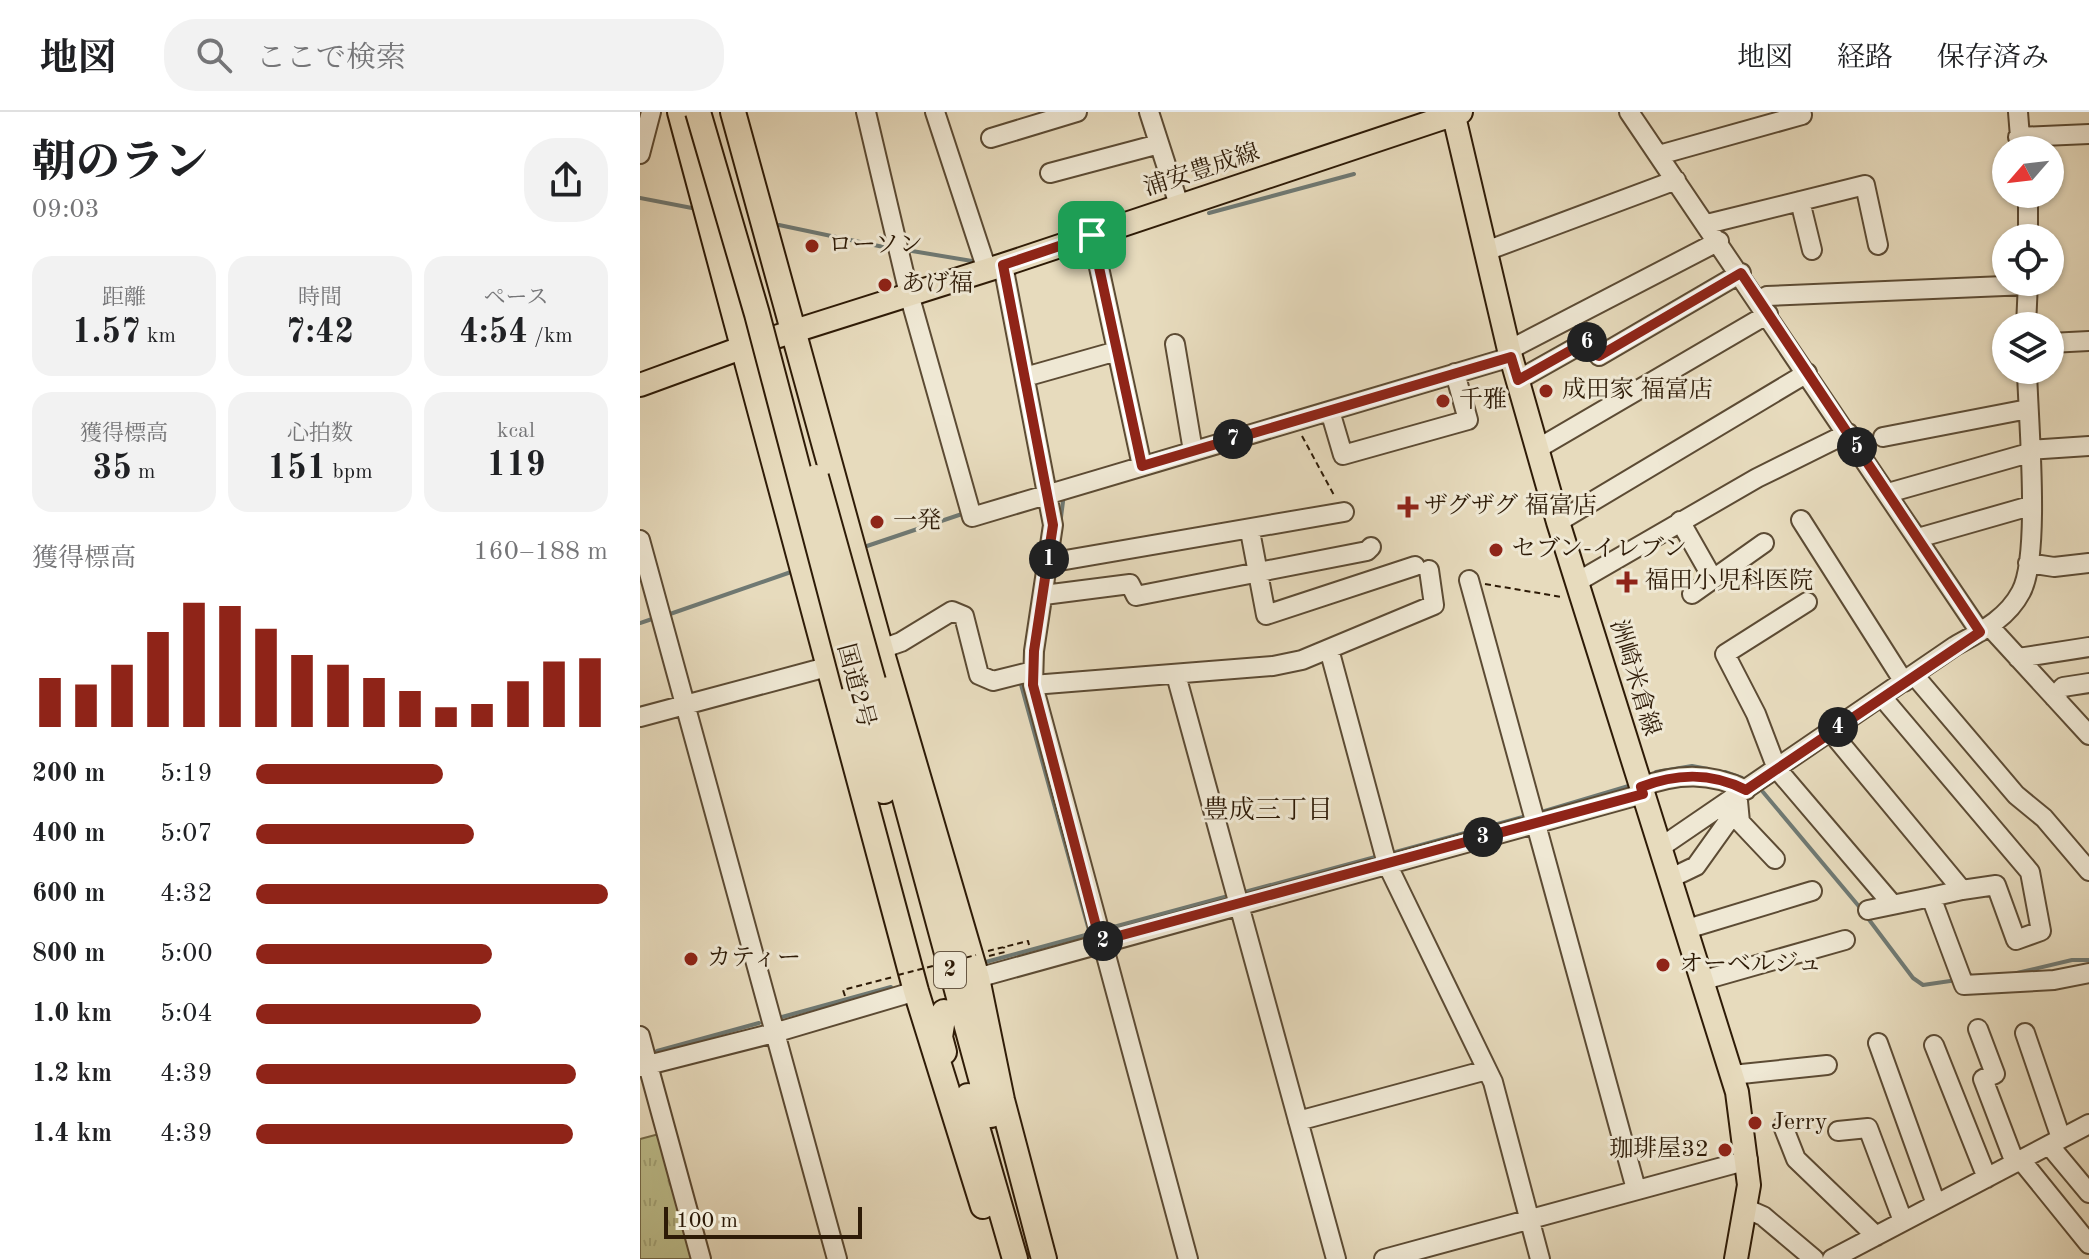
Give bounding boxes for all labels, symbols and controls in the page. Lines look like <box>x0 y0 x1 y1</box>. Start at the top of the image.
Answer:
search box <box>164 19 724 91</box>
icon: search <box>192 33 236 77</box>
text: 地図 <box>40 41 116 79</box>
text: ここで検索 <box>256 44 406 74</box>
text: 地図 <box>1737 45 1793 73</box>
text: 経路 <box>1837 45 1893 73</box>
text: 保存済み <box>1937 45 2049 73</box>
north arrow <box>1992 136 2064 208</box>
map controls <box>1992 136 2064 384</box>
button: share <box>524 138 608 222</box>
street label: 浦安豊成線 <box>1140 138 1263 201</box>
text: 朝のラン <box>32 142 208 186</box>
text: 09:03 <box>32 197 100 223</box>
pin <box>1058 201 1126 269</box>
icon: arrive <box>1070 213 1114 257</box>
button: locate <box>1992 224 2064 296</box>
place label: ローソン <box>828 234 923 258</box>
marker: ローソン <box>803 237 821 255</box>
place label: あげ福 <box>901 270 973 297</box>
marker: あげ福 <box>876 276 894 294</box>
text: 距離 <box>102 287 146 309</box>
text: 時間 <box>298 287 342 309</box>
text: ペース <box>484 287 548 309</box>
button: layers <box>1992 312 2064 384</box>
text: 1.57 <box>72 316 141 350</box>
text: 7:42 <box>286 316 354 350</box>
text: 4:54 <box>459 316 528 350</box>
pin: 6 <box>1567 322 1607 362</box>
text: km <box>141 325 176 347</box>
text: /km <box>528 325 573 347</box>
text: 6 <box>1581 331 1593 353</box>
place label: 成田家 福富店 <box>1562 376 1713 403</box>
marker: 成田家 福富店 <box>1537 382 1555 400</box>
place label: 千雅 <box>1459 386 1507 413</box>
marker: 千雅 <box>1434 392 1452 410</box>
pin: 7 <box>1213 419 1253 459</box>
text: kcal <box>497 420 535 442</box>
text: 獲得標高 <box>80 423 168 445</box>
text: 心拍数 <box>287 423 353 445</box>
pin: 5 <box>1837 427 1877 467</box>
text: 7 <box>1227 428 1239 450</box>
text: 5 <box>1851 436 1863 458</box>
text: 119 <box>486 449 546 483</box>
text: 35 <box>92 452 132 486</box>
text: 151 <box>267 452 326 486</box>
text: m <box>132 461 156 483</box>
text: bpm <box>326 461 373 483</box>
place label: ザグザグ 福富店 <box>1424 492 1597 519</box>
marker: ザグザグ 福富店 <box>1399 498 1417 516</box>
place label: 一発 <box>893 507 941 534</box>
marker: 一発 <box>868 513 886 531</box>
place label: セブン-イレブン <box>1512 536 1687 562</box>
text: 160–188 m <box>473 539 608 565</box>
pin: 1 <box>1029 539 1069 579</box>
marker: セブン-イレブン <box>1487 541 1505 559</box>
text: 獲得標高 <box>32 546 136 572</box>
text: 1 <box>1043 548 1055 570</box>
place label: 福田小児科医院 <box>1645 567 1813 594</box>
marker: 福田小児科医院 <box>1616 571 1638 593</box>
street label: 洲崎米倉線 <box>1605 616 1666 739</box>
street label: 国道2号 <box>832 641 881 731</box>
pin: 4 <box>1818 707 1858 747</box>
text: 4 <box>1832 716 1844 738</box>
text: 200 m <box>32 761 105 787</box>
text: 5:19 <box>160 761 213 787</box>
district label: 豊成三丁目 <box>1203 796 1333 824</box>
pin: 3 <box>1463 817 1503 857</box>
text: 400 m <box>32 821 105 847</box>
text: 5:07 <box>160 821 213 847</box>
text: 3 <box>1477 826 1489 848</box>
text: 600 m <box>32 881 105 907</box>
text: 4:32 <box>160 881 213 907</box>
pin: 2 <box>1083 921 1123 961</box>
text: 2 <box>1097 930 1109 952</box>
text: 800 m <box>32 941 105 967</box>
text: 5:00 <box>160 941 213 967</box>
place label: カティー <box>707 946 801 971</box>
marker: カティー <box>682 950 700 968</box>
place label: オーベルジュ <box>1679 951 1822 977</box>
road number: 2 <box>934 952 966 988</box>
marker: オーベルジュ <box>1654 956 1672 974</box>
text: 1.0 km <box>32 1001 112 1027</box>
text: 5:04 <box>160 1001 213 1027</box>
text: 1.2 km <box>32 1061 112 1087</box>
text: 4:39 <box>160 1061 213 1087</box>
place label: Jerry <box>1771 1111 1828 1135</box>
marker: Jerry <box>1746 1114 1764 1132</box>
text: 1.4 km <box>32 1121 112 1147</box>
text: 4:39 <box>160 1121 213 1147</box>
place label: 珈琲屋32 <box>1609 1136 1709 1162</box>
marker: 珈琲屋32 <box>1716 1141 1734 1159</box>
scale bar <box>664 1203 862 1239</box>
text: 100 m <box>676 1210 738 1232</box>

